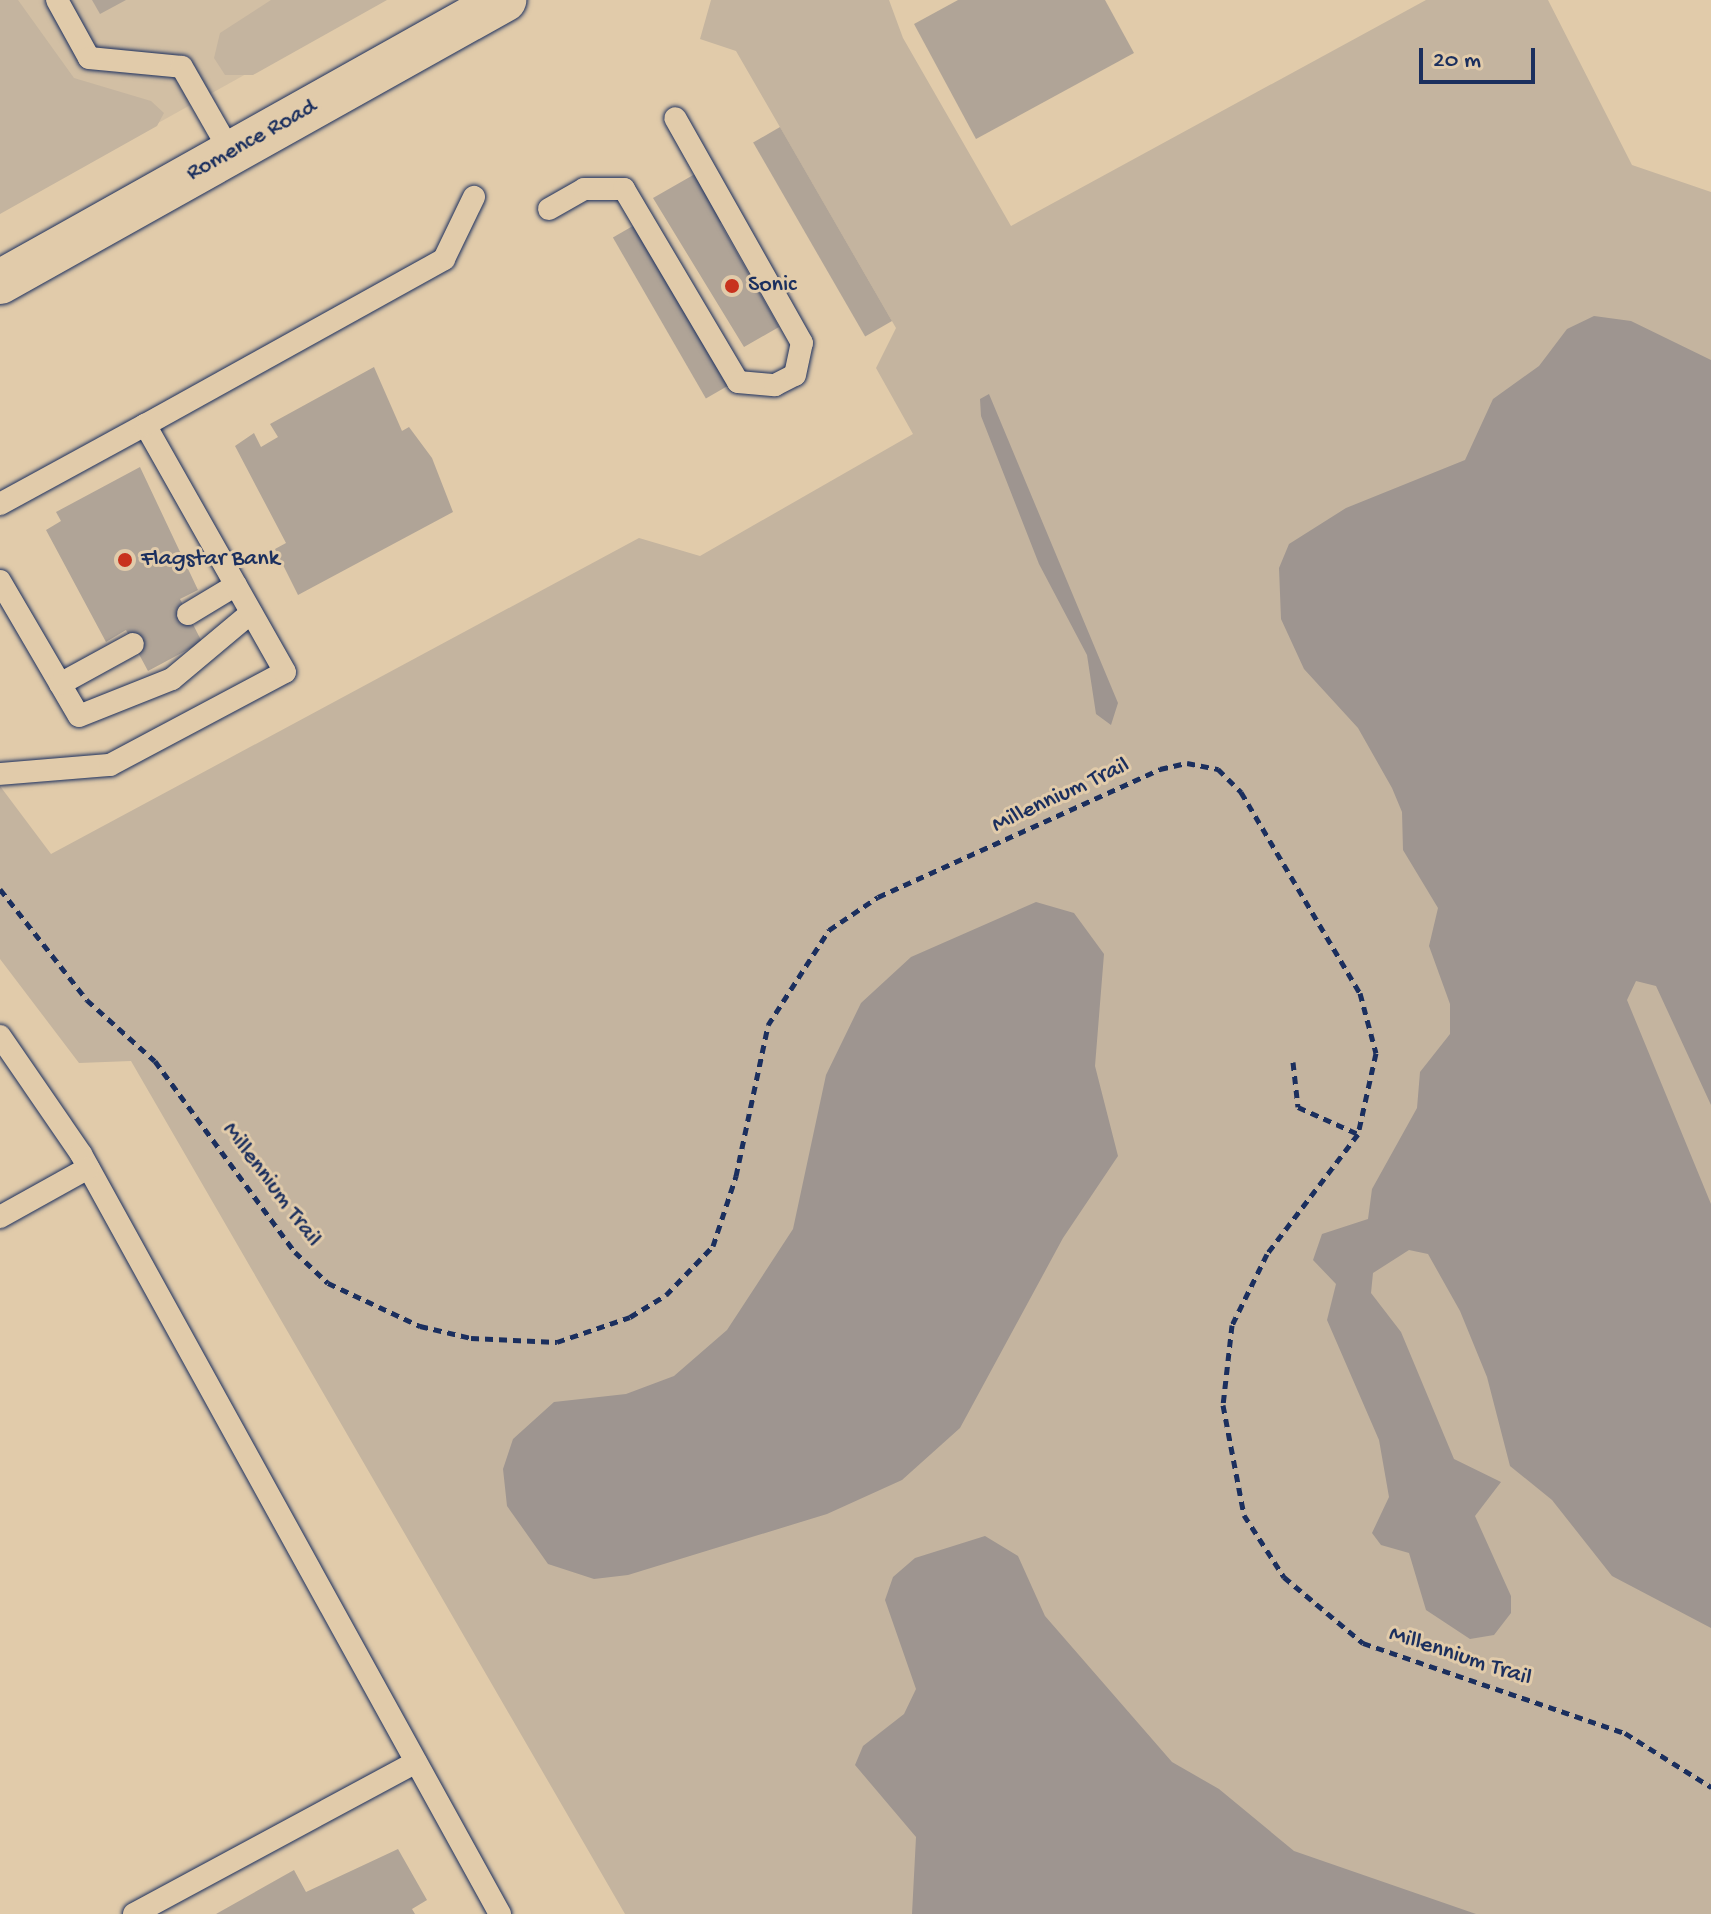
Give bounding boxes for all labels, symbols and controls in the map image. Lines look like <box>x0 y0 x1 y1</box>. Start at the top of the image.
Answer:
scale bar <box>1423 32 1539 82</box>
text: 20 m <box>1433 47 1481 76</box>
street label: Romence Road <box>182 93 322 189</box>
place label: Sonic <box>748 272 796 300</box>
marker: Sonic <box>723 277 741 295</box>
place label: Flagstar Bank <box>141 546 279 574</box>
marker: Flagstar Bank <box>116 551 134 569</box>
street label: Millennium Trail <box>988 752 1134 840</box>
street label: Millennium Trail <box>215 1117 327 1253</box>
street label: Millennium Trail <box>1385 1620 1535 1694</box>

